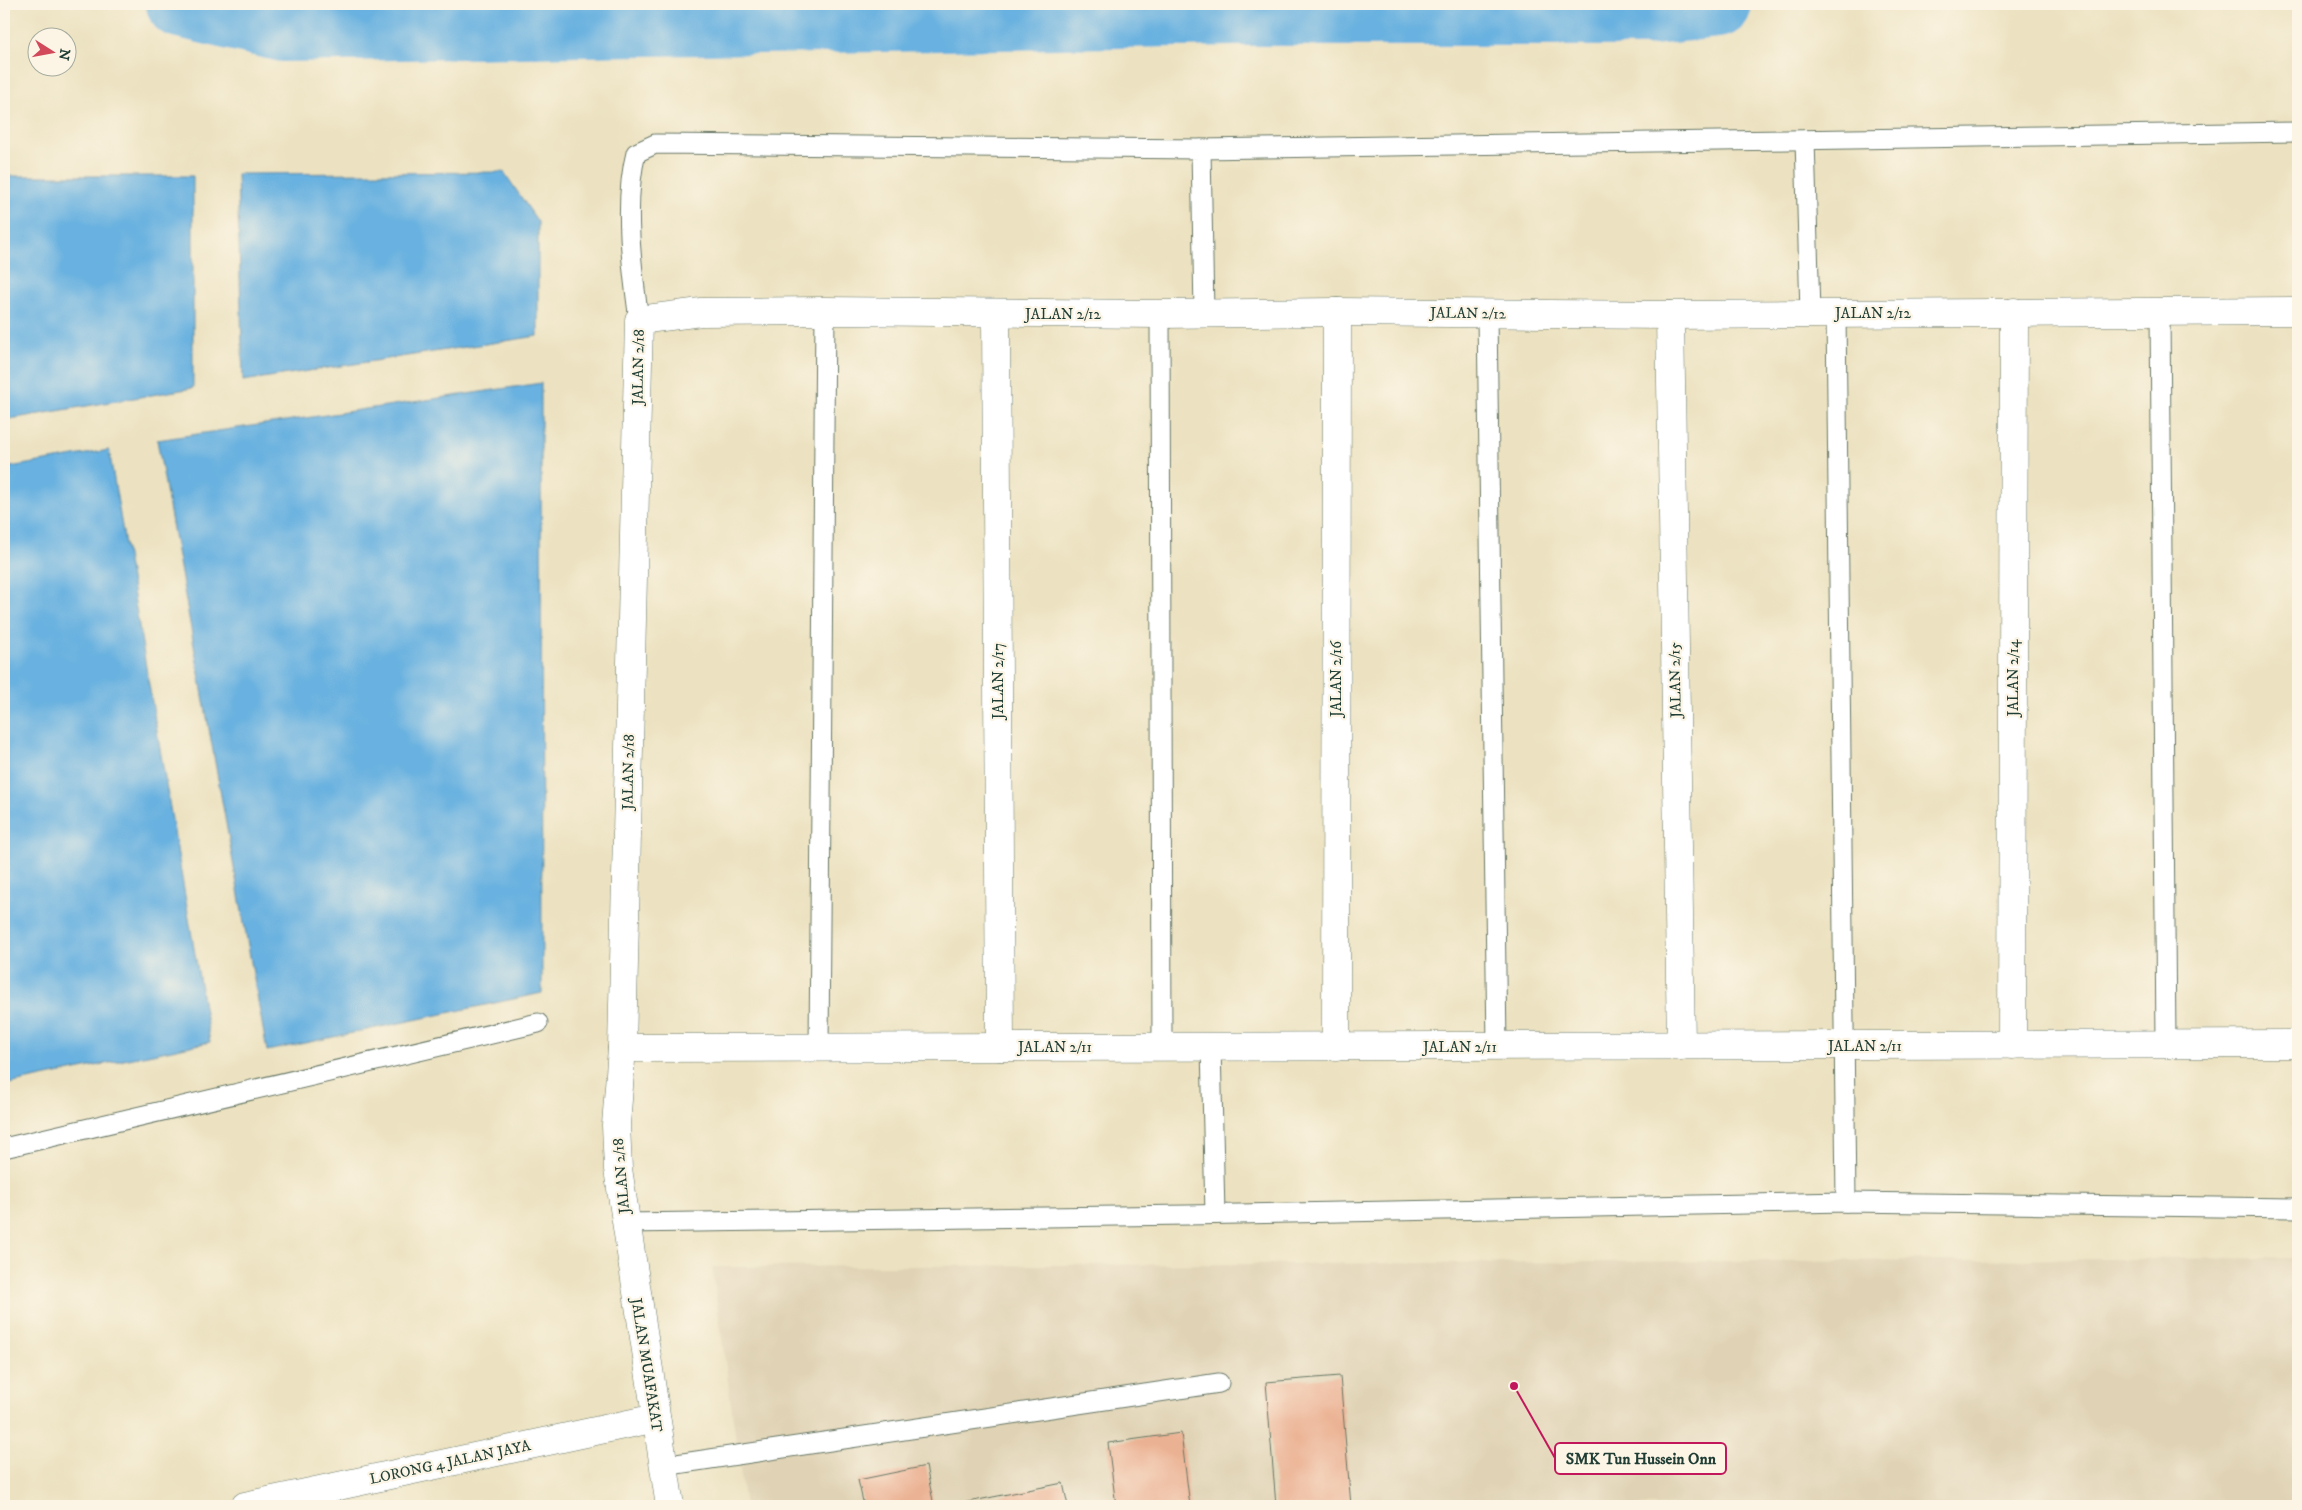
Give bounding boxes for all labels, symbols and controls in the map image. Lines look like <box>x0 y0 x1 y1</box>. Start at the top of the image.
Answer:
north arrow <box>28 28 78 78</box>
text: N <box>54 47 74 62</box>
street label: JALAN 2/12 <box>1428 303 1507 324</box>
street label: JALAN 2/12 <box>1833 304 1912 323</box>
street label: JALAN 2/12 <box>1023 305 1102 324</box>
street label: JALAN 2/18 <box>628 329 649 407</box>
street label: JALAN 2/14 <box>2004 639 2023 719</box>
street label: JALAN 2/16 <box>1327 640 1346 719</box>
street label: JALAN 2/15 <box>1665 641 1686 720</box>
street label: JALAN 2/17 <box>989 643 1008 721</box>
street label: JALAN 2/18 <box>618 734 639 812</box>
street label: JALAN 2/11 <box>1826 1037 1902 1056</box>
street label: JALAN 2/11 <box>1016 1038 1092 1057</box>
street label: JALAN 2/11 <box>1421 1038 1497 1057</box>
street label: JALAN 2/18 <box>609 1137 634 1217</box>
street label: JALAN MUAFAKAT <box>626 1295 667 1434</box>
street label: LORONG 4 JALAN JAYA <box>368 1436 533 1489</box>
callout: SMK Tun Hussein Onn <box>1555 1443 1726 1474</box>
text: SMK Tun Hussein Onn <box>1566 1449 1717 1469</box>

